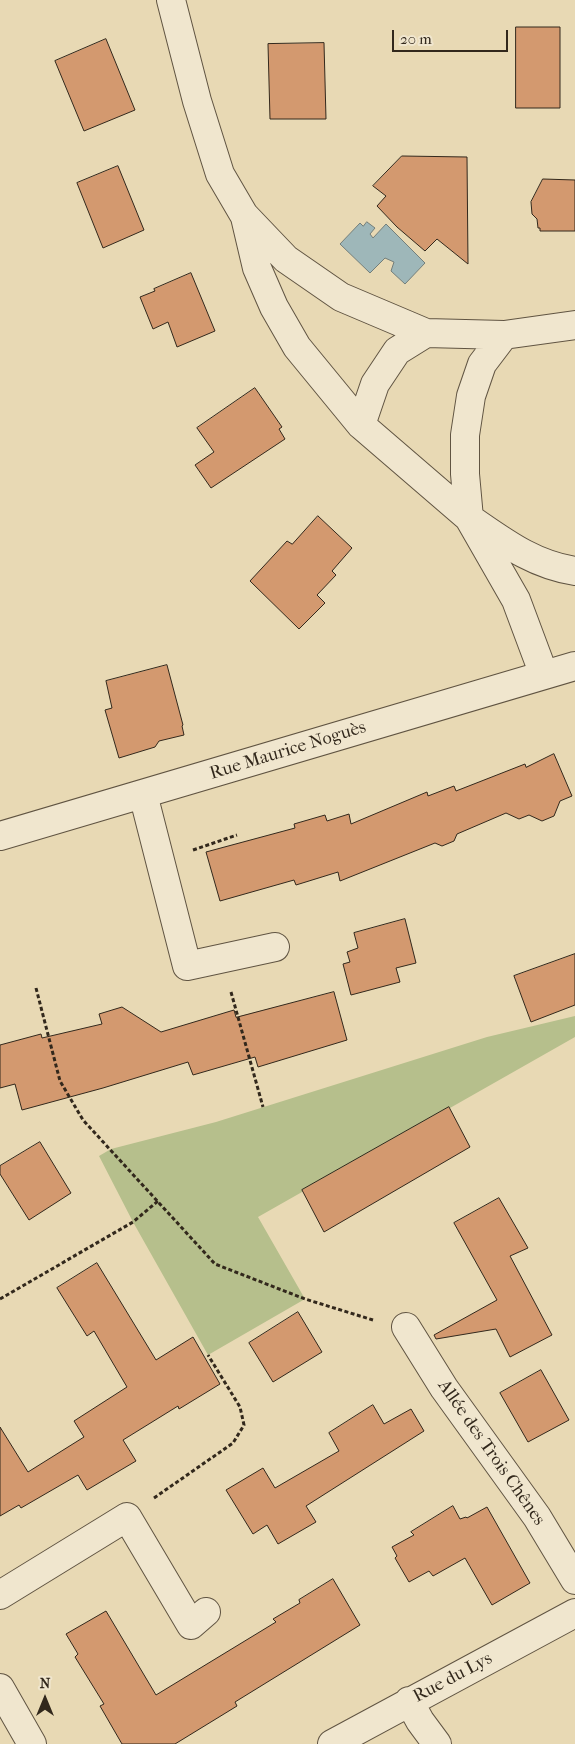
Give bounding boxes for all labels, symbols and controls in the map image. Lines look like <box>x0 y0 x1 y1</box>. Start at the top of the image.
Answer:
scale bar <box>395 20 511 52</box>
text: 20 m <box>400 30 432 48</box>
street label: Rue Maurice Noguès <box>207 717 369 785</box>
street label: Allée des Trois Chênes <box>433 1376 549 1530</box>
street label: Rue du Lys <box>410 1648 496 1708</box>
north arrow <box>20 1674 70 1724</box>
text: N <box>40 1675 50 1692</box>

